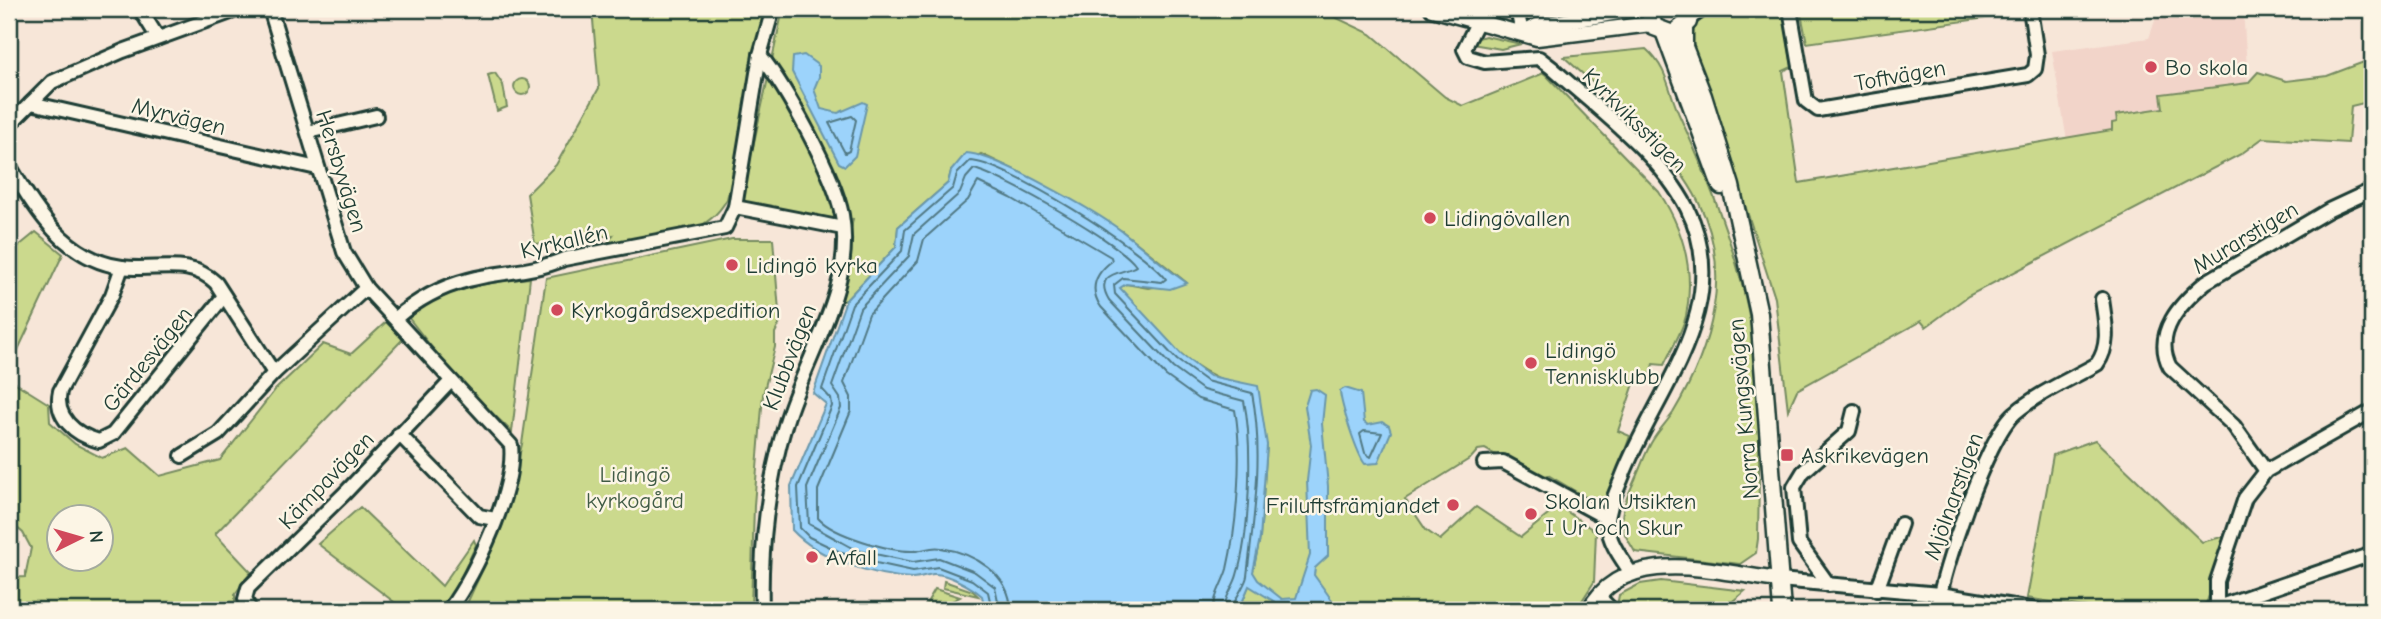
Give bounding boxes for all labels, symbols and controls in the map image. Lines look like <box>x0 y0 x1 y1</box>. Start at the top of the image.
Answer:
street label: Toftvägen <box>1852 54 1948 97</box>
place label: Bo skola <box>2165 54 2248 81</box>
marker: Bo skola <box>2143 59 2159 75</box>
street label: Kyrkviksstigen <box>1577 62 1693 178</box>
street label: Myrvägen <box>129 92 229 141</box>
street label: Hersbyvägen <box>310 107 373 236</box>
street label: Murarstigen <box>2188 195 2303 280</box>
place label: Lidingövallen <box>1444 205 1570 232</box>
marker: Lidingövallen <box>1422 210 1438 226</box>
street label: Kyrkallén <box>518 218 611 265</box>
place label: Lidingö kyrka <box>746 252 878 279</box>
marker: Lidingö kyrka <box>724 257 740 273</box>
place label: Kyrkogårdsexpedition <box>571 297 781 324</box>
street label: Klubbvägen <box>757 300 822 414</box>
street label: Gärdesvägen <box>97 301 198 417</box>
marker: Kyrkogårdsexpedition <box>549 302 565 318</box>
street label: Norra Kungsvägen <box>1722 317 1765 500</box>
place label: Lidingö Tennisklubb <box>1545 337 1659 390</box>
marker: Lidingö Tennisklubb <box>1523 355 1539 371</box>
street label: Kämpavägen <box>273 426 380 535</box>
street label: Mjölnarstigen <box>1918 429 1989 563</box>
place label: Askrikevägen <box>1801 442 1929 469</box>
marker: Askrikevägen <box>1779 447 1795 463</box>
park label: Lidingö kyrkogård <box>586 461 684 514</box>
place label: Skolan Utsikten I Ur och Skur <box>1545 488 1696 541</box>
place label: Friluftsfrämjandet <box>1266 492 1440 519</box>
marker: Friluftsfrämjandet <box>1445 497 1461 513</box>
north arrow <box>46 504 116 574</box>
marker: Skolan Utsikten I Ur och Skur <box>1523 506 1539 522</box>
text: N <box>84 529 107 544</box>
place label: Avfall <box>826 544 877 571</box>
marker: Avfall <box>804 549 820 565</box>

